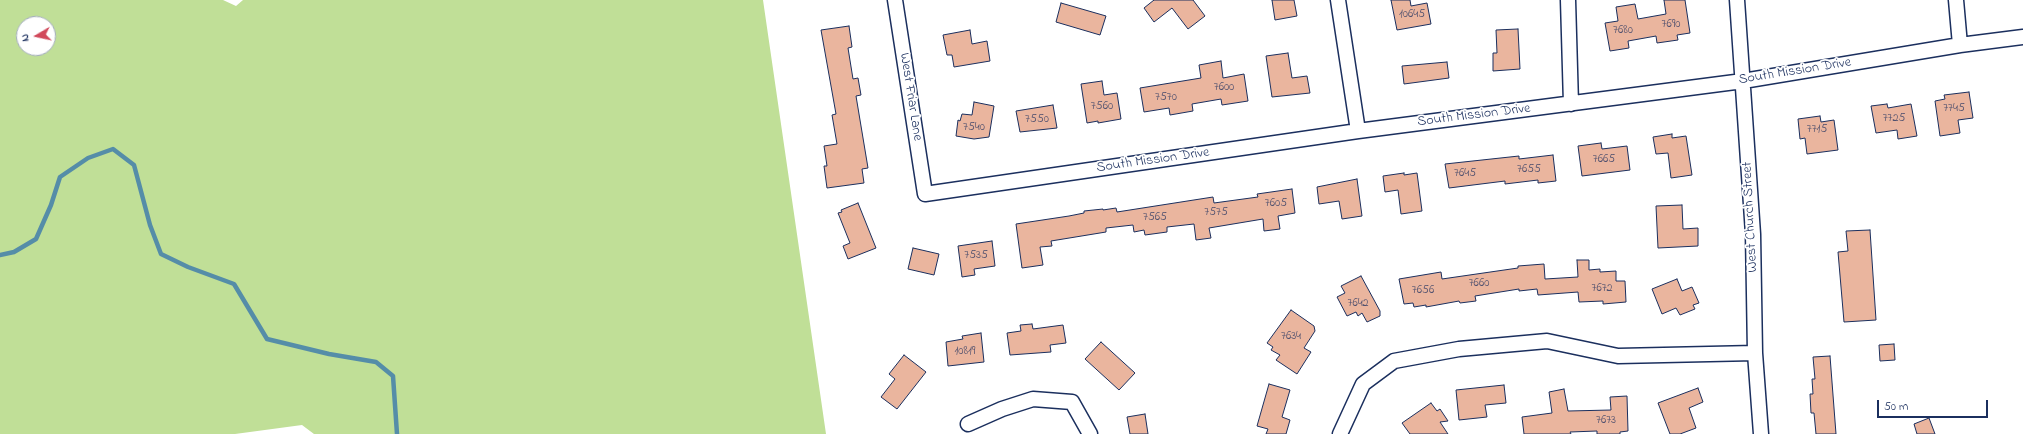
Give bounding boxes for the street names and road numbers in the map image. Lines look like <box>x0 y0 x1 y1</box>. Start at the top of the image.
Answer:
street label: West Friar Lane <box>895 52 925 142</box>
street label: South Mission Drive <box>1737 55 1853 89</box>
street label: South Mission Drive <box>1417 101 1531 131</box>
street label: South Mission Drive <box>1095 145 1211 177</box>
street label: West Church Street <box>1740 161 1762 273</box>

